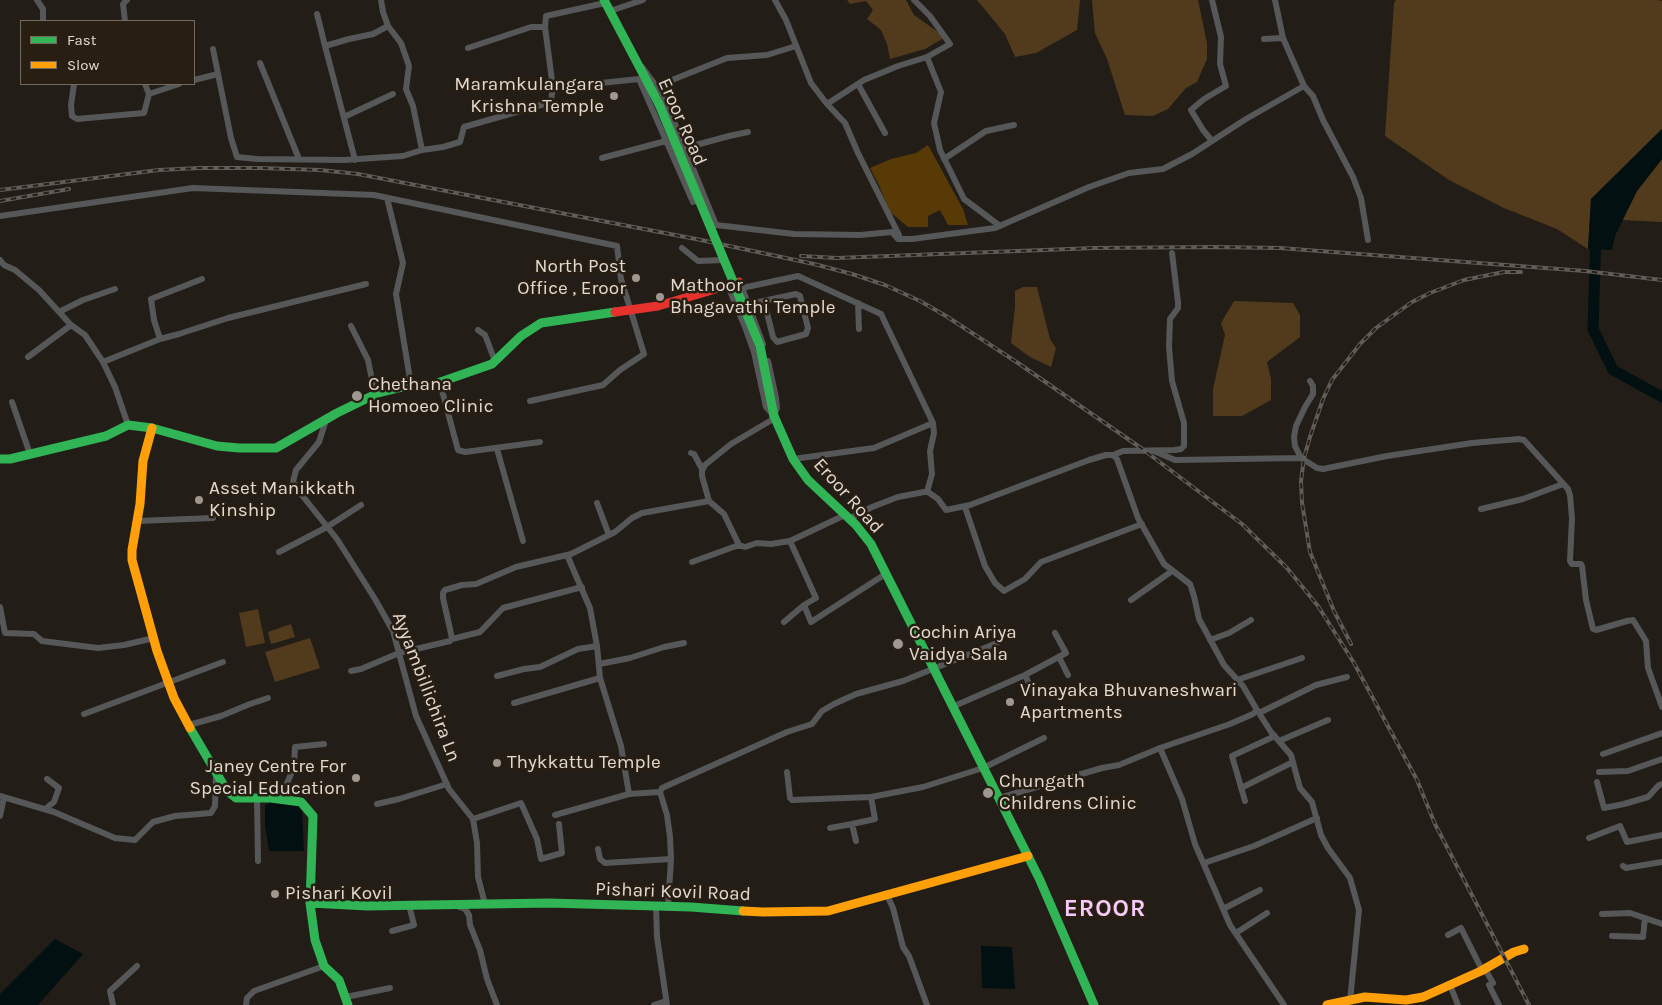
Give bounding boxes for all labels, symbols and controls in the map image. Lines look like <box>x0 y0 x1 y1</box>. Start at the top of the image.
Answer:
legend <box>20 20 195 85</box>
text: Fast <box>67 31 96 49</box>
text: Slow <box>67 56 99 74</box>
place label: Maramkulangara Krishna Temple <box>454 74 604 118</box>
street label: Eroor Road <box>653 75 711 169</box>
marker: Maramkulangara Krishna Temple <box>608 90 620 102</box>
place label: North Post Office , Eroor <box>517 256 626 300</box>
marker: North Post Office , Eroor <box>630 272 642 284</box>
place label: Mathoor Bhagavathi Temple <box>670 275 836 319</box>
marker: Mathoor Bhagavathi Temple <box>654 291 666 303</box>
place label: Chethana Homoeo Clinic <box>368 374 493 418</box>
marker: Chethana Homoeo Clinic <box>350 389 364 403</box>
street label: Eroor Road <box>808 454 888 538</box>
place label: Asset Manikkath Kinship <box>209 478 355 522</box>
marker: Asset Manikkath Kinship <box>193 494 205 506</box>
street label: Ayyambillichira Ln <box>387 609 465 765</box>
place label: Cochin Ariya Vaidya Sala <box>909 622 1017 666</box>
marker: Cochin Ariya Vaidya Sala <box>891 637 905 651</box>
place label: Vinayaka Bhuvaneshwari Apartments <box>1020 680 1237 724</box>
marker: Vinayaka Bhuvaneshwari Apartments <box>1004 696 1016 708</box>
place label: Thykkattu Temple <box>507 752 661 774</box>
place label: Janey Centre For Special Education <box>190 756 346 800</box>
marker: Thykkattu Temple <box>491 757 503 769</box>
place label: Chungath Childrens Clinic <box>999 771 1137 815</box>
marker: Janey Centre For Special Education <box>350 772 362 784</box>
marker: Chungath Childrens Clinic <box>981 786 995 800</box>
street label: Pishari Kovil Road <box>595 878 751 906</box>
place label: Pishari Kovil <box>285 883 393 905</box>
marker: Pishari Kovil <box>269 888 281 900</box>
district label: EROOR <box>1063 895 1147 923</box>

